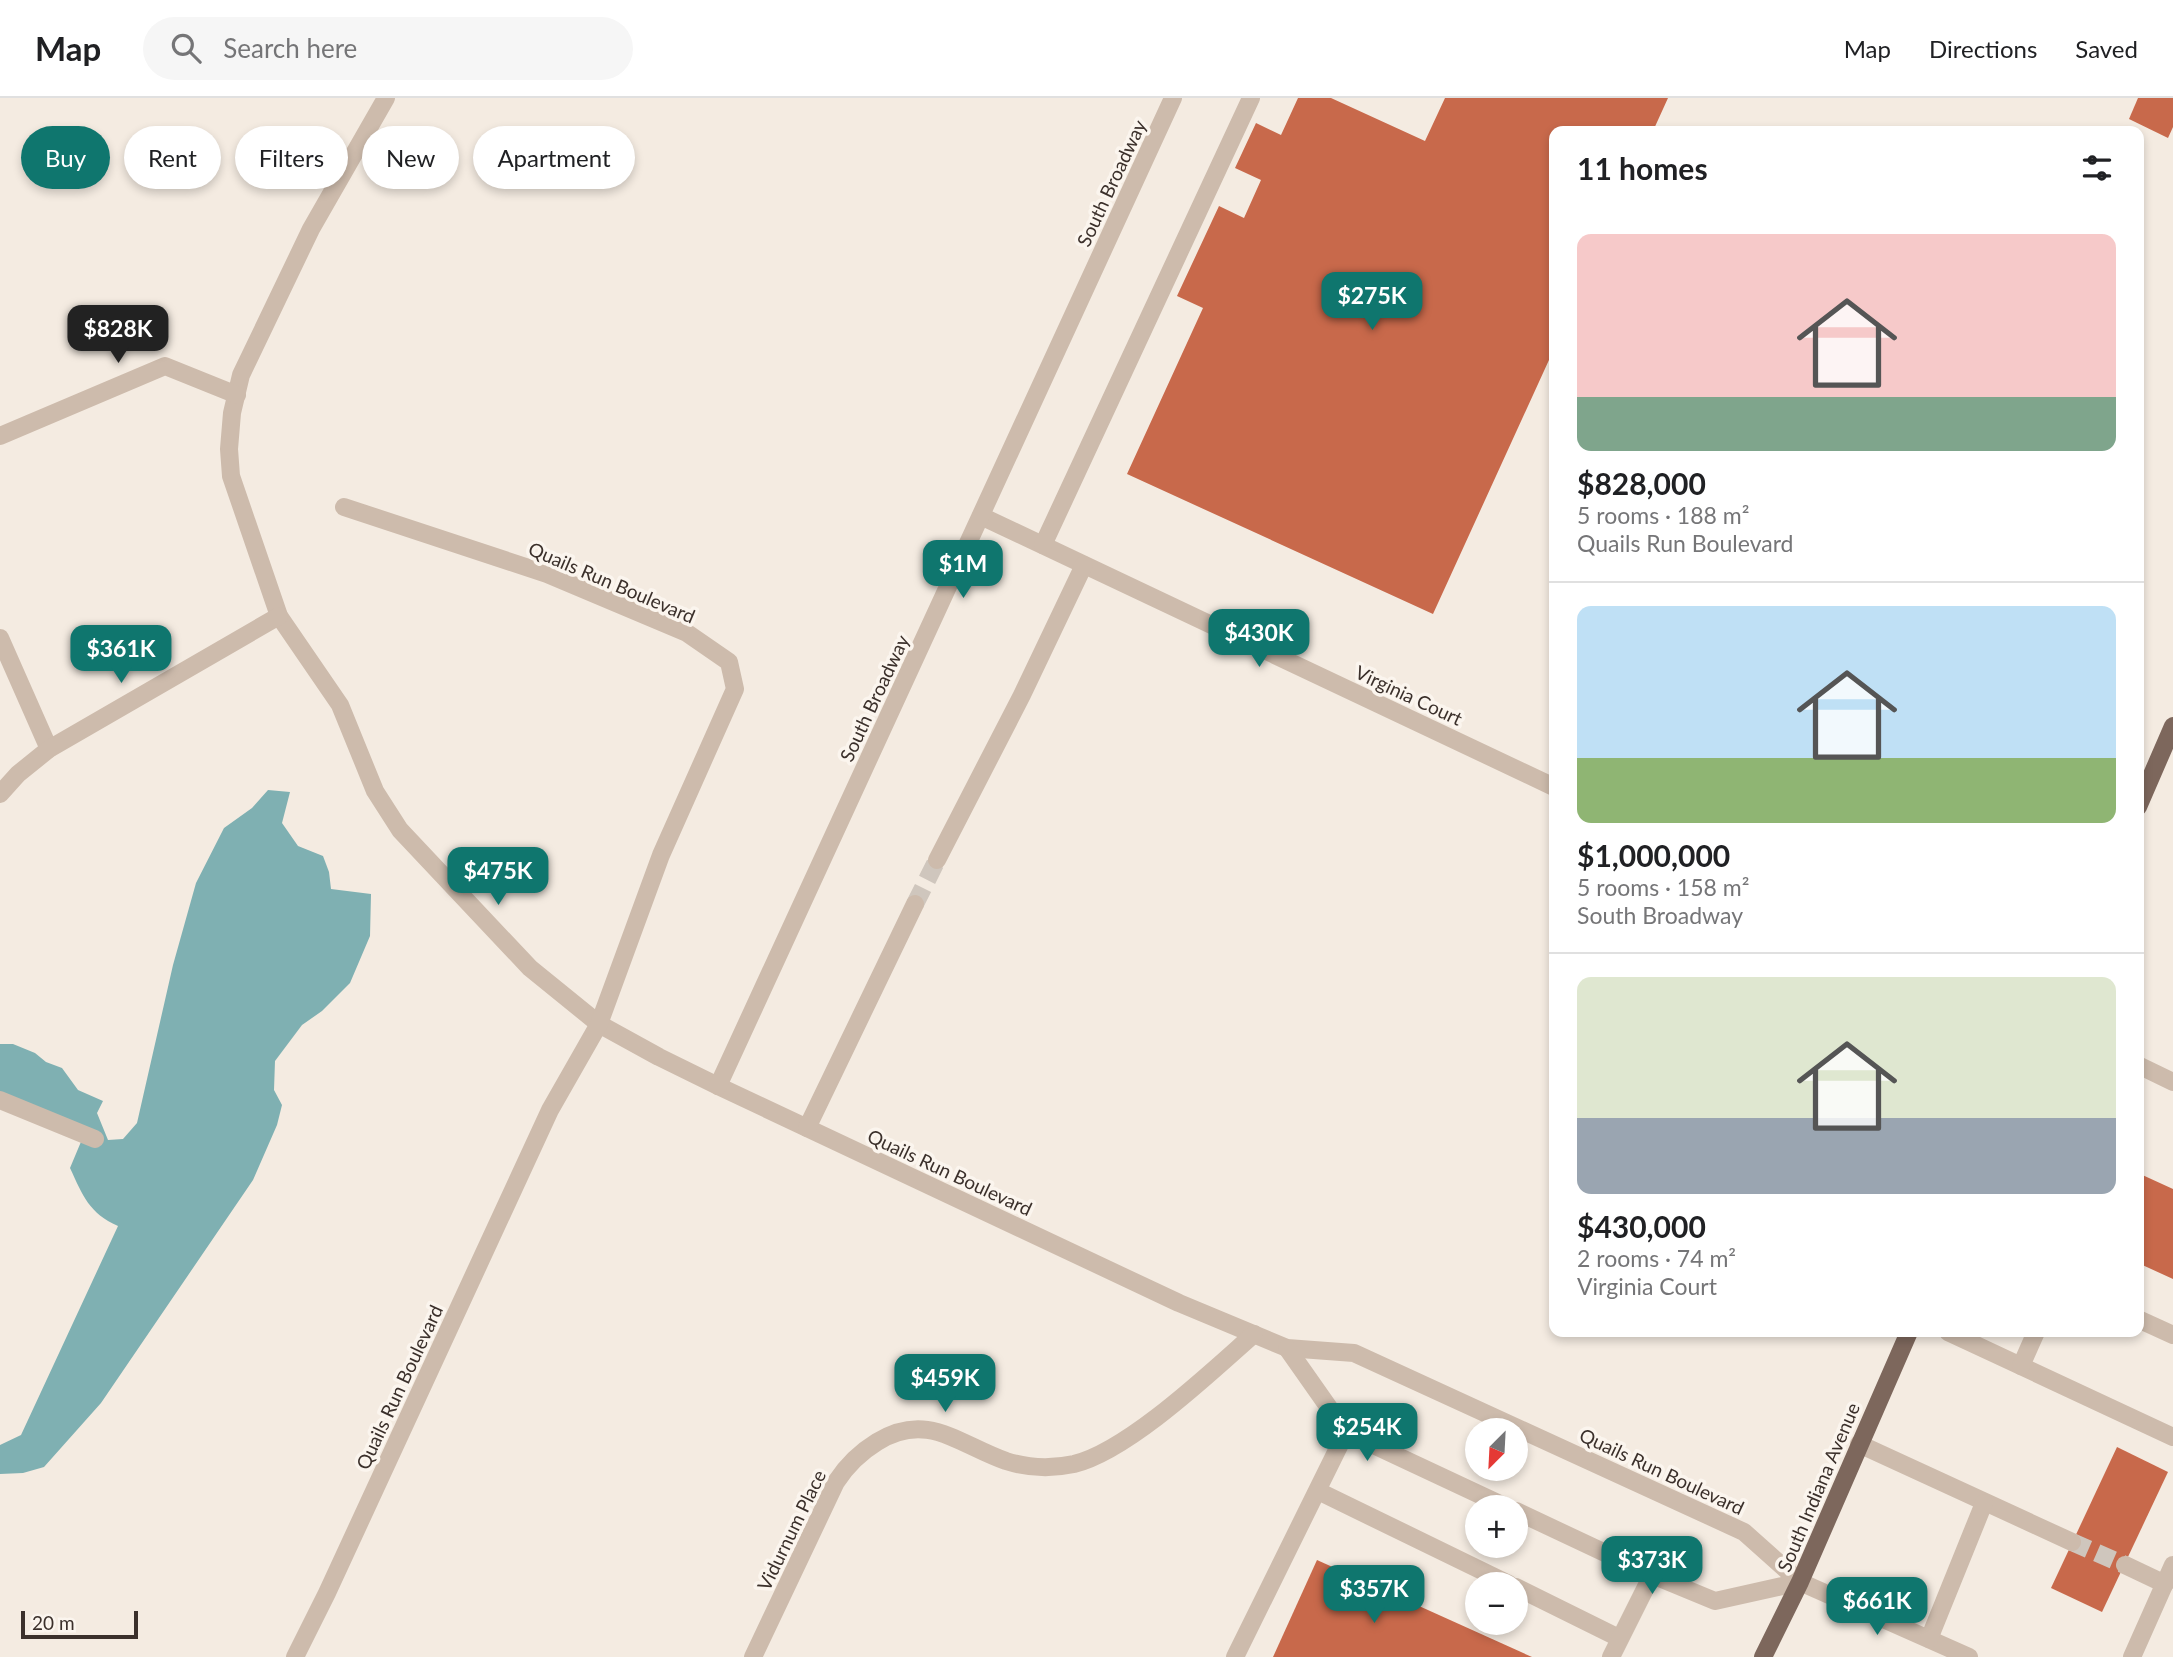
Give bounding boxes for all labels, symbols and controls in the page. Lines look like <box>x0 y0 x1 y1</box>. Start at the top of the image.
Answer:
search box <box>143 17 633 80</box>
text: Map <box>35 28 101 68</box>
icon: search <box>167 29 205 67</box>
text: Search here <box>223 32 357 64</box>
text: Map <box>1844 34 1891 63</box>
text: Directions <box>1929 34 2037 63</box>
text: Saved <box>2075 34 2138 63</box>
street label: South Broadway <box>1072 116 1150 250</box>
chip: Buy <box>21 126 110 189</box>
chip: Rent <box>124 126 221 189</box>
chip: Filters <box>235 126 348 189</box>
chip: New <box>362 126 459 189</box>
chip: Apartment <box>473 126 635 189</box>
icon: filters <box>2078 149 2116 187</box>
text: 11 homes <box>1577 150 1708 186</box>
pin: $275K <box>1323 272 1421 332</box>
icon: home <box>1784 280 1910 406</box>
text: $275K <box>1337 281 1407 309</box>
pin: $828K <box>69 306 167 365</box>
text: $828K <box>83 314 153 342</box>
text: $828,000 <box>1577 465 1706 501</box>
text: 5 rooms · 188 m² <box>1577 501 1749 529</box>
text: Quails Run Boulevard <box>1577 529 1794 557</box>
street label: Quails Run Boulevard <box>525 536 699 628</box>
pin: $1M <box>929 540 997 600</box>
text: $1M <box>939 549 987 577</box>
pin: $430K <box>1210 610 1308 669</box>
text: $430K <box>1224 618 1294 646</box>
pin: $361K <box>72 626 170 685</box>
street label: South Broadway <box>835 631 913 765</box>
text: $361K <box>86 634 156 662</box>
icon: home <box>1784 652 1910 778</box>
street label: Virginia Court <box>1352 660 1466 730</box>
text: $1,000,000 <box>1577 837 1730 873</box>
pin: $475K <box>449 848 547 907</box>
text: $475K <box>463 856 533 884</box>
text: 5 rooms · 158 m² <box>1577 873 1749 901</box>
text: South Broadway <box>1577 901 1743 929</box>
icon: home <box>1784 1023 1910 1149</box>
street label: Quails Run Boulevard <box>864 1124 1036 1220</box>
text: $430,000 <box>1577 1208 1706 1244</box>
text: 2 rooms · 74 m² <box>1577 1244 1736 1272</box>
text: Virginia Court <box>1577 1272 1717 1300</box>
street label: Quails Run Boulevard <box>351 1301 447 1473</box>
pin: $459K <box>896 1354 994 1414</box>
text: $459K <box>910 1363 980 1391</box>
street label: South Indiana Avenue <box>1772 1399 1864 1575</box>
pin: $254K <box>1318 1404 1416 1463</box>
text: $254K <box>1332 1412 1402 1440</box>
north arrow <box>1465 1418 1528 1480</box>
map controls <box>1465 1418 1528 1635</box>
street label: Quails Run Boulevard <box>1576 1423 1748 1519</box>
street label: Vidurnum Place <box>752 1466 830 1594</box>
button: + <box>1465 1495 1528 1558</box>
pin: $373K <box>1603 1536 1701 1596</box>
text: $373K <box>1617 1545 1687 1573</box>
pin: $357K <box>1325 1566 1423 1625</box>
button: − <box>1465 1572 1528 1635</box>
text: $357K <box>1339 1574 1409 1602</box>
pin: $661K <box>1828 1578 1926 1637</box>
text: $661K <box>1842 1586 1912 1614</box>
scale bar <box>21 1608 138 1640</box>
text: 20 m <box>32 1611 75 1634</box>

